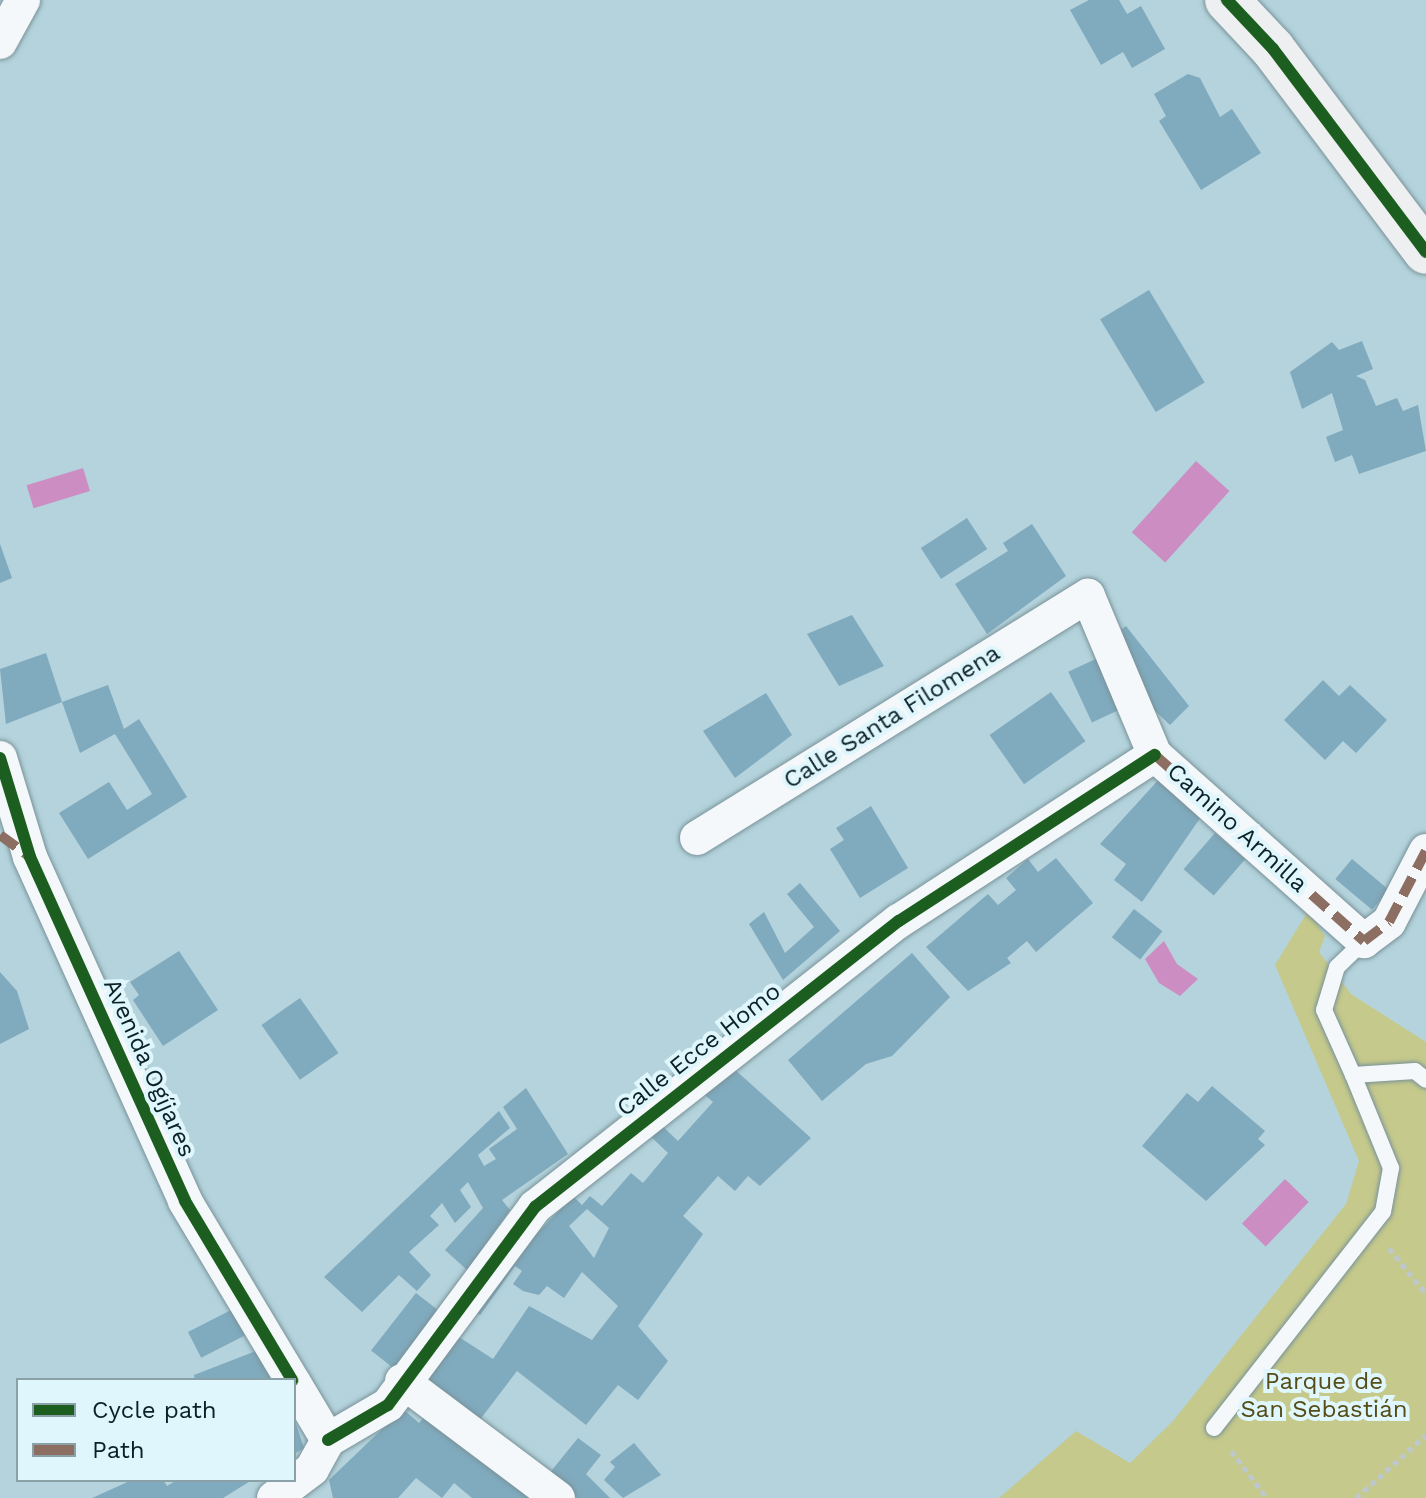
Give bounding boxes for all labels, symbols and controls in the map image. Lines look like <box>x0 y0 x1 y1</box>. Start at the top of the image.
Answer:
street label: Calle Santa Filomena <box>778 639 1006 795</box>
street label: Camino Armilla <box>1161 757 1313 899</box>
street label: Avenida Ogíjares <box>97 974 201 1162</box>
street label: Calle Ecce Homo <box>611 977 787 1123</box>
park label: Parque de San Sebastián <box>1240 1368 1408 1424</box>
legend <box>16 1378 296 1482</box>
text: Cycle path <box>92 1396 217 1424</box>
text: Path <box>92 1436 145 1464</box>

